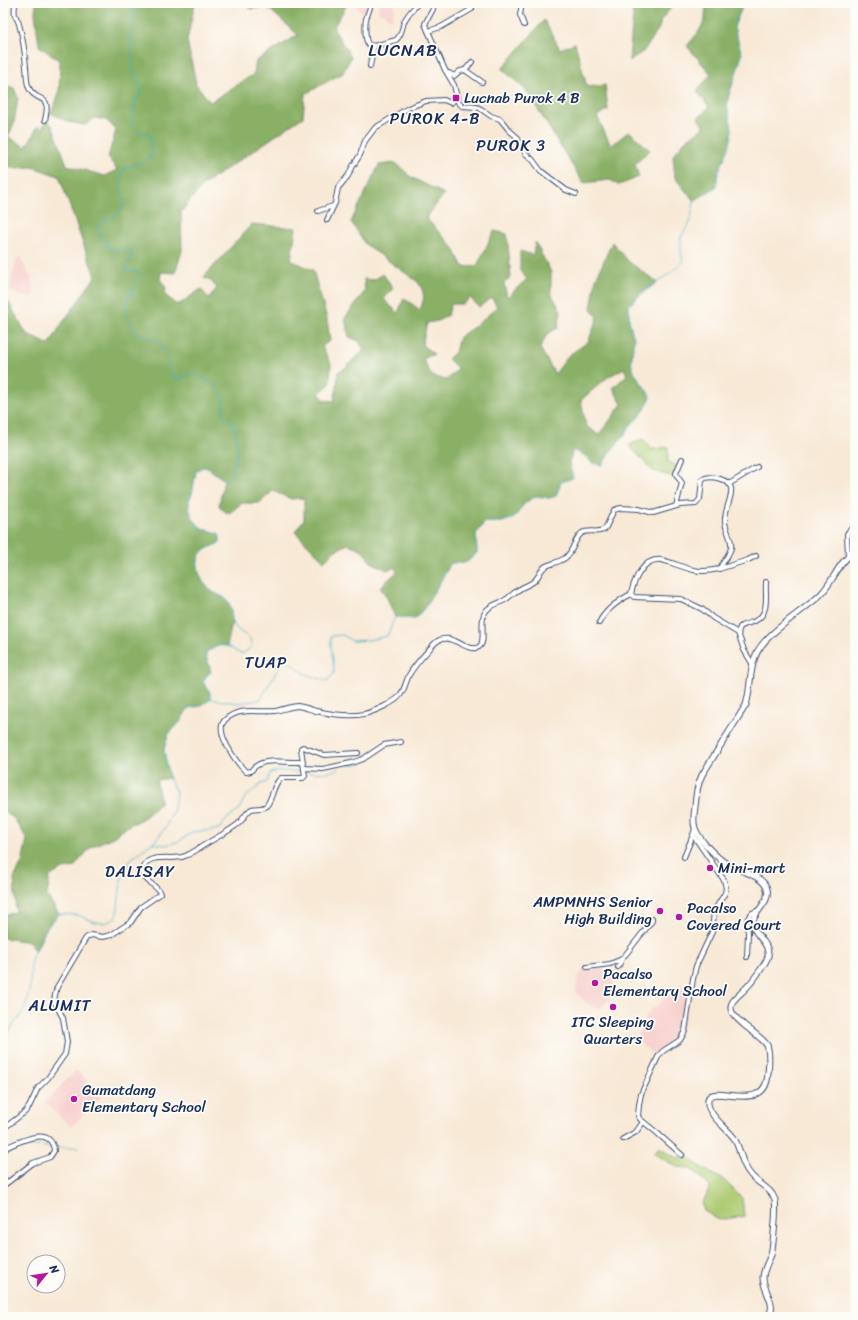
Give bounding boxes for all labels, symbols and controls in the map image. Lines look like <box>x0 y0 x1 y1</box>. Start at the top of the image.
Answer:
district label: LUCNAB <box>368 35 438 65</box>
place label: Lucnab Purok 4 B <box>464 85 580 111</box>
marker: Lucnab Purok 4 B <box>451 93 461 103</box>
district label: PUROK 4-B <box>390 104 480 133</box>
district label: PUROK 3 <box>476 131 546 160</box>
district label: TUAP <box>245 648 287 677</box>
place label: Mini-mart <box>718 855 786 881</box>
district label: DALISAY <box>105 857 175 886</box>
marker: Mini-mart <box>705 863 715 873</box>
place label: AMPMNHS Senior High Building <box>532 889 653 932</box>
place label: Pacalso Covered Court <box>687 895 782 938</box>
marker: AMPMNHS Senior High Building <box>655 906 665 916</box>
marker: Pacalso Covered Court <box>674 912 684 922</box>
place label: Pacalso Elementary School <box>603 961 728 1004</box>
marker: Pacalso Elementary School <box>590 978 600 988</box>
district label: ALUMIT <box>28 991 91 1020</box>
marker: ITC Sleeping Quarters <box>608 1002 618 1012</box>
place label: ITC Sleeping Quarters <box>571 1009 655 1052</box>
place label: Gumatdang Elementary School <box>82 1077 207 1120</box>
marker: Gumatdang Elementary School <box>69 1094 79 1104</box>
north arrow <box>26 1254 66 1294</box>
text: N <box>44 1260 65 1278</box>

